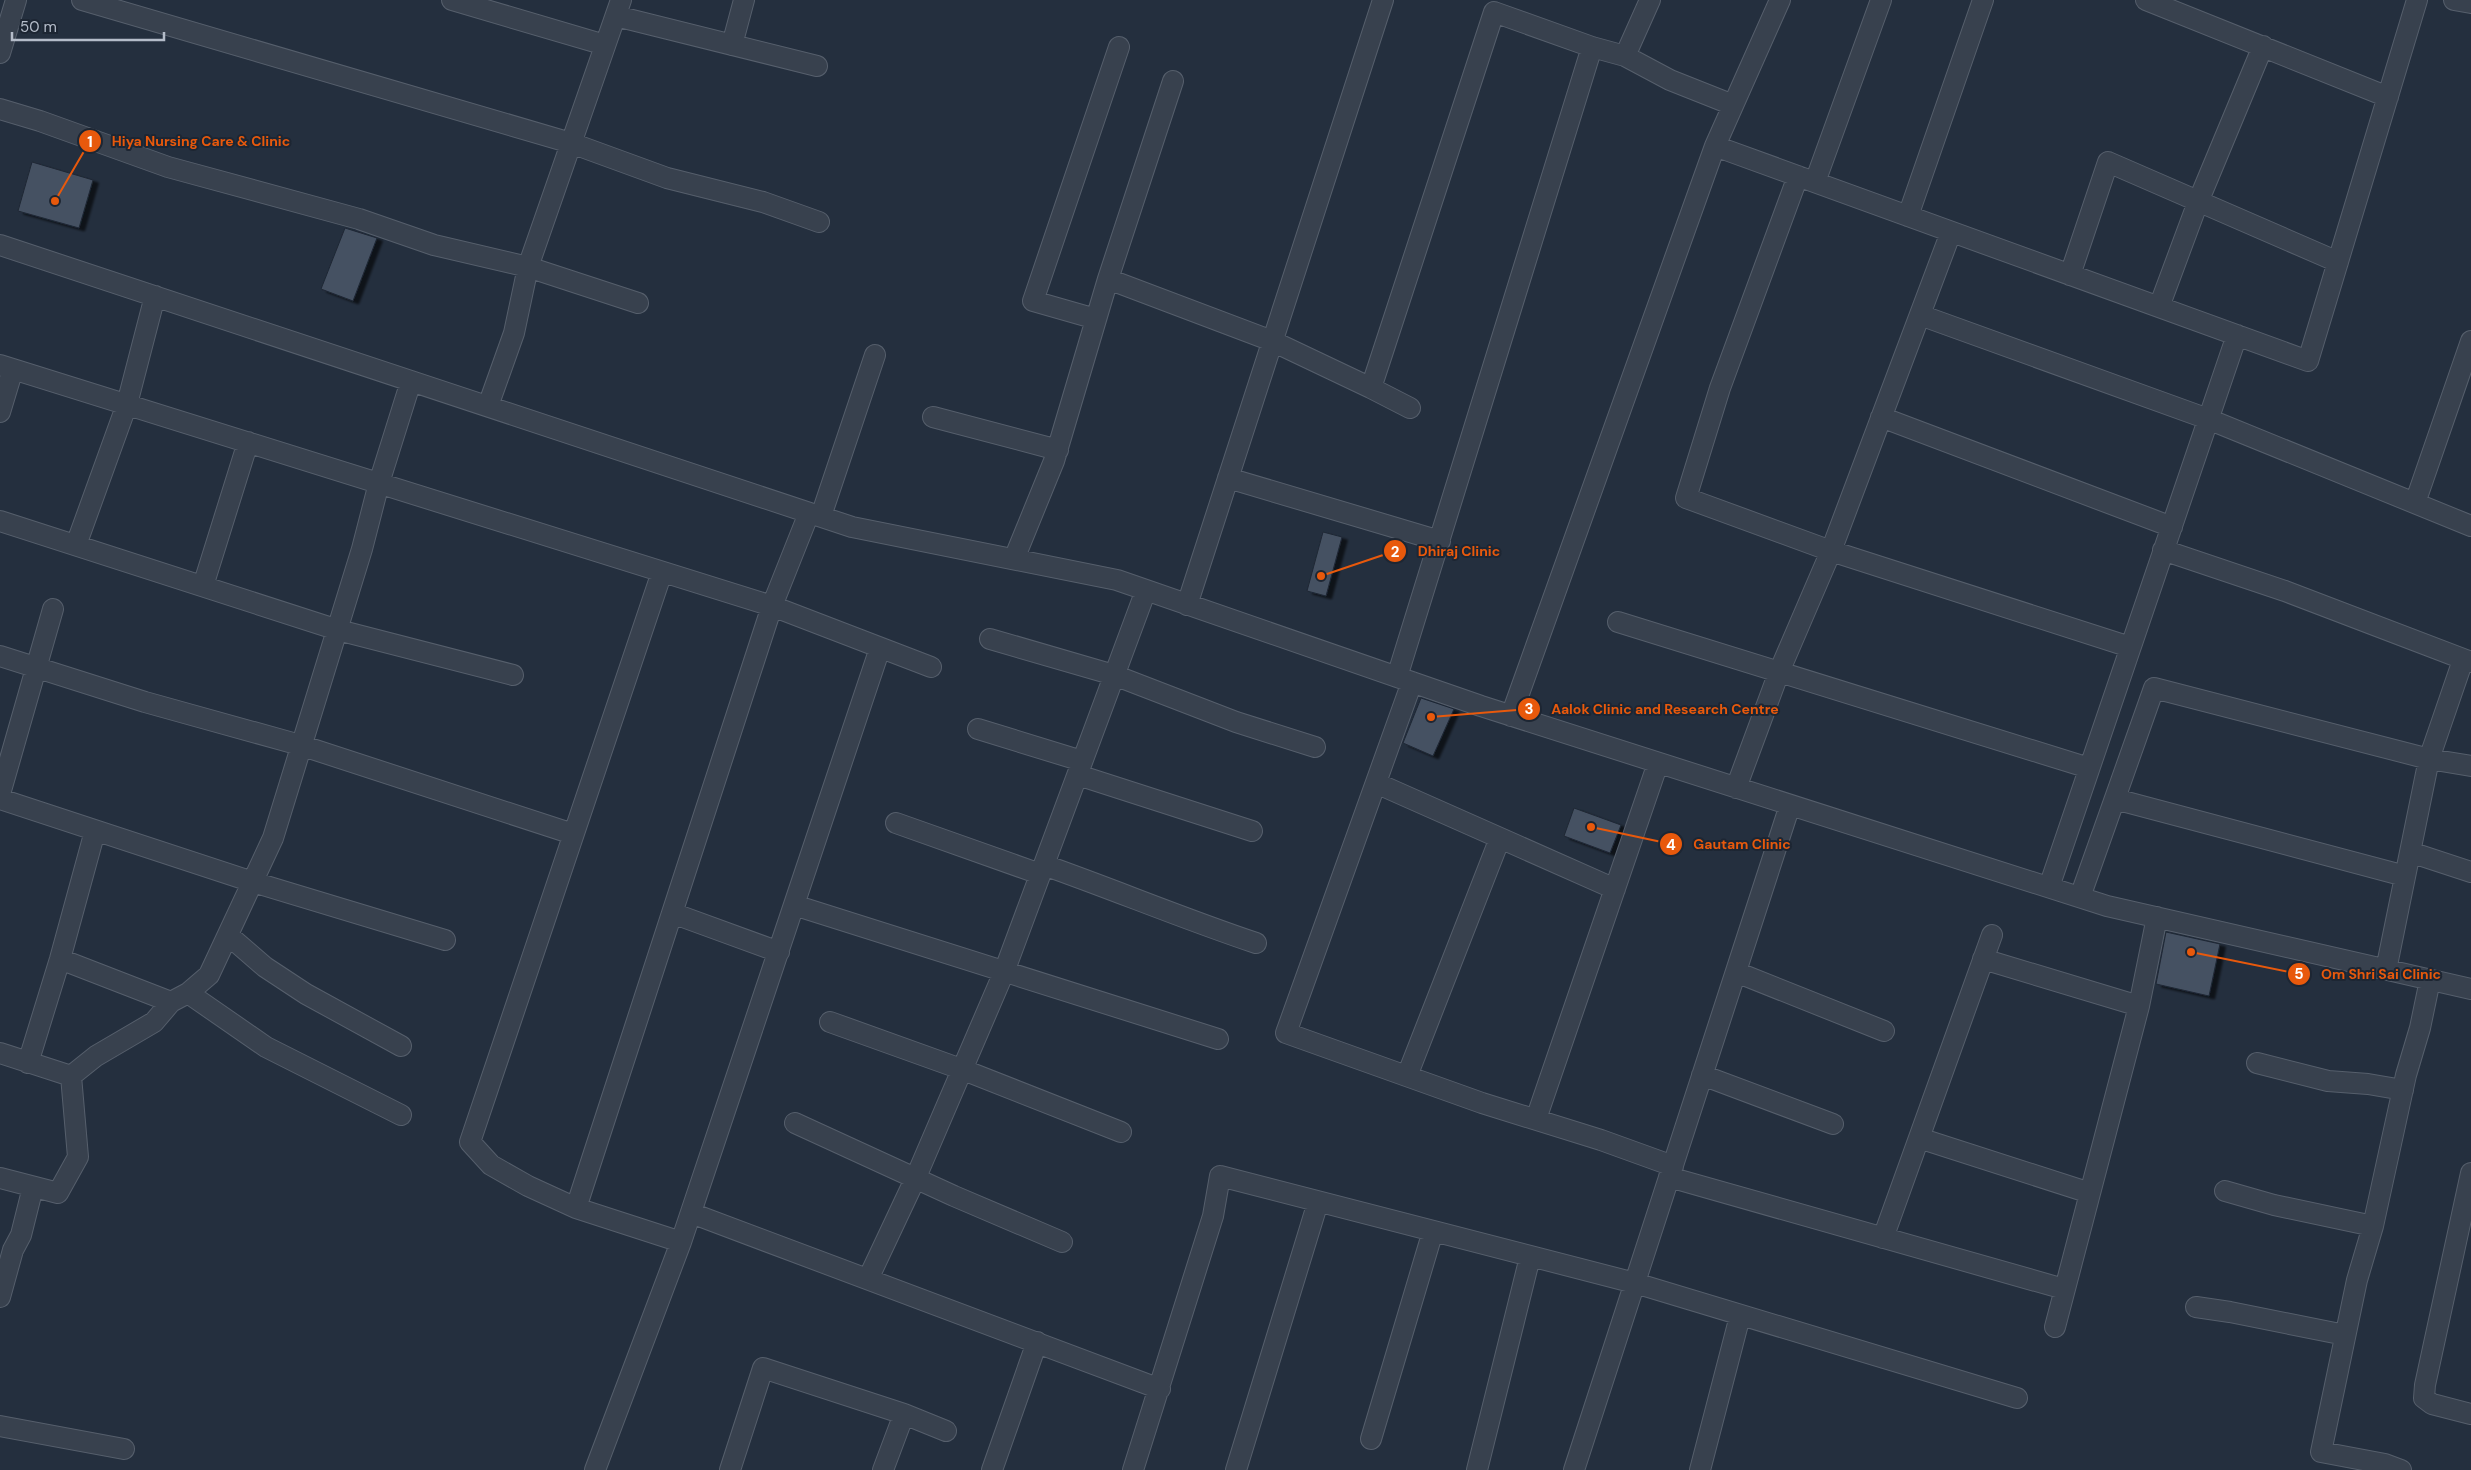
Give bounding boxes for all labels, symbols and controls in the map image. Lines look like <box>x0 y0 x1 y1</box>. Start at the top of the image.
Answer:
scale bar <box>12 10 165 42</box>
text: 50 m <box>20 17 57 37</box>
callout: Hiya Nursing Care & Clinic <box>77 127 300 156</box>
text: 1 <box>87 132 93 152</box>
text: Hiya Nursing Care & Clinic <box>112 132 290 150</box>
callout: Dhiraj Clinic <box>1383 537 1510 566</box>
text: 2 <box>1391 542 1400 562</box>
text: Dhiraj Clinic <box>1418 542 1500 560</box>
callout: Aalok Clinic and Research Centre <box>1516 695 1789 724</box>
text: 3 <box>1524 699 1534 719</box>
text: Aalok Clinic and Research Centre <box>1551 700 1779 718</box>
callout: Gautam Clinic <box>1658 830 1800 859</box>
text: 4 <box>1666 835 1676 855</box>
text: Gautam Clinic <box>1693 835 1791 853</box>
callout: Om Shri Sai Clinic <box>2286 959 2451 988</box>
text: 5 <box>2294 964 2304 984</box>
text: Om Shri Sai Clinic <box>2321 965 2441 983</box>

